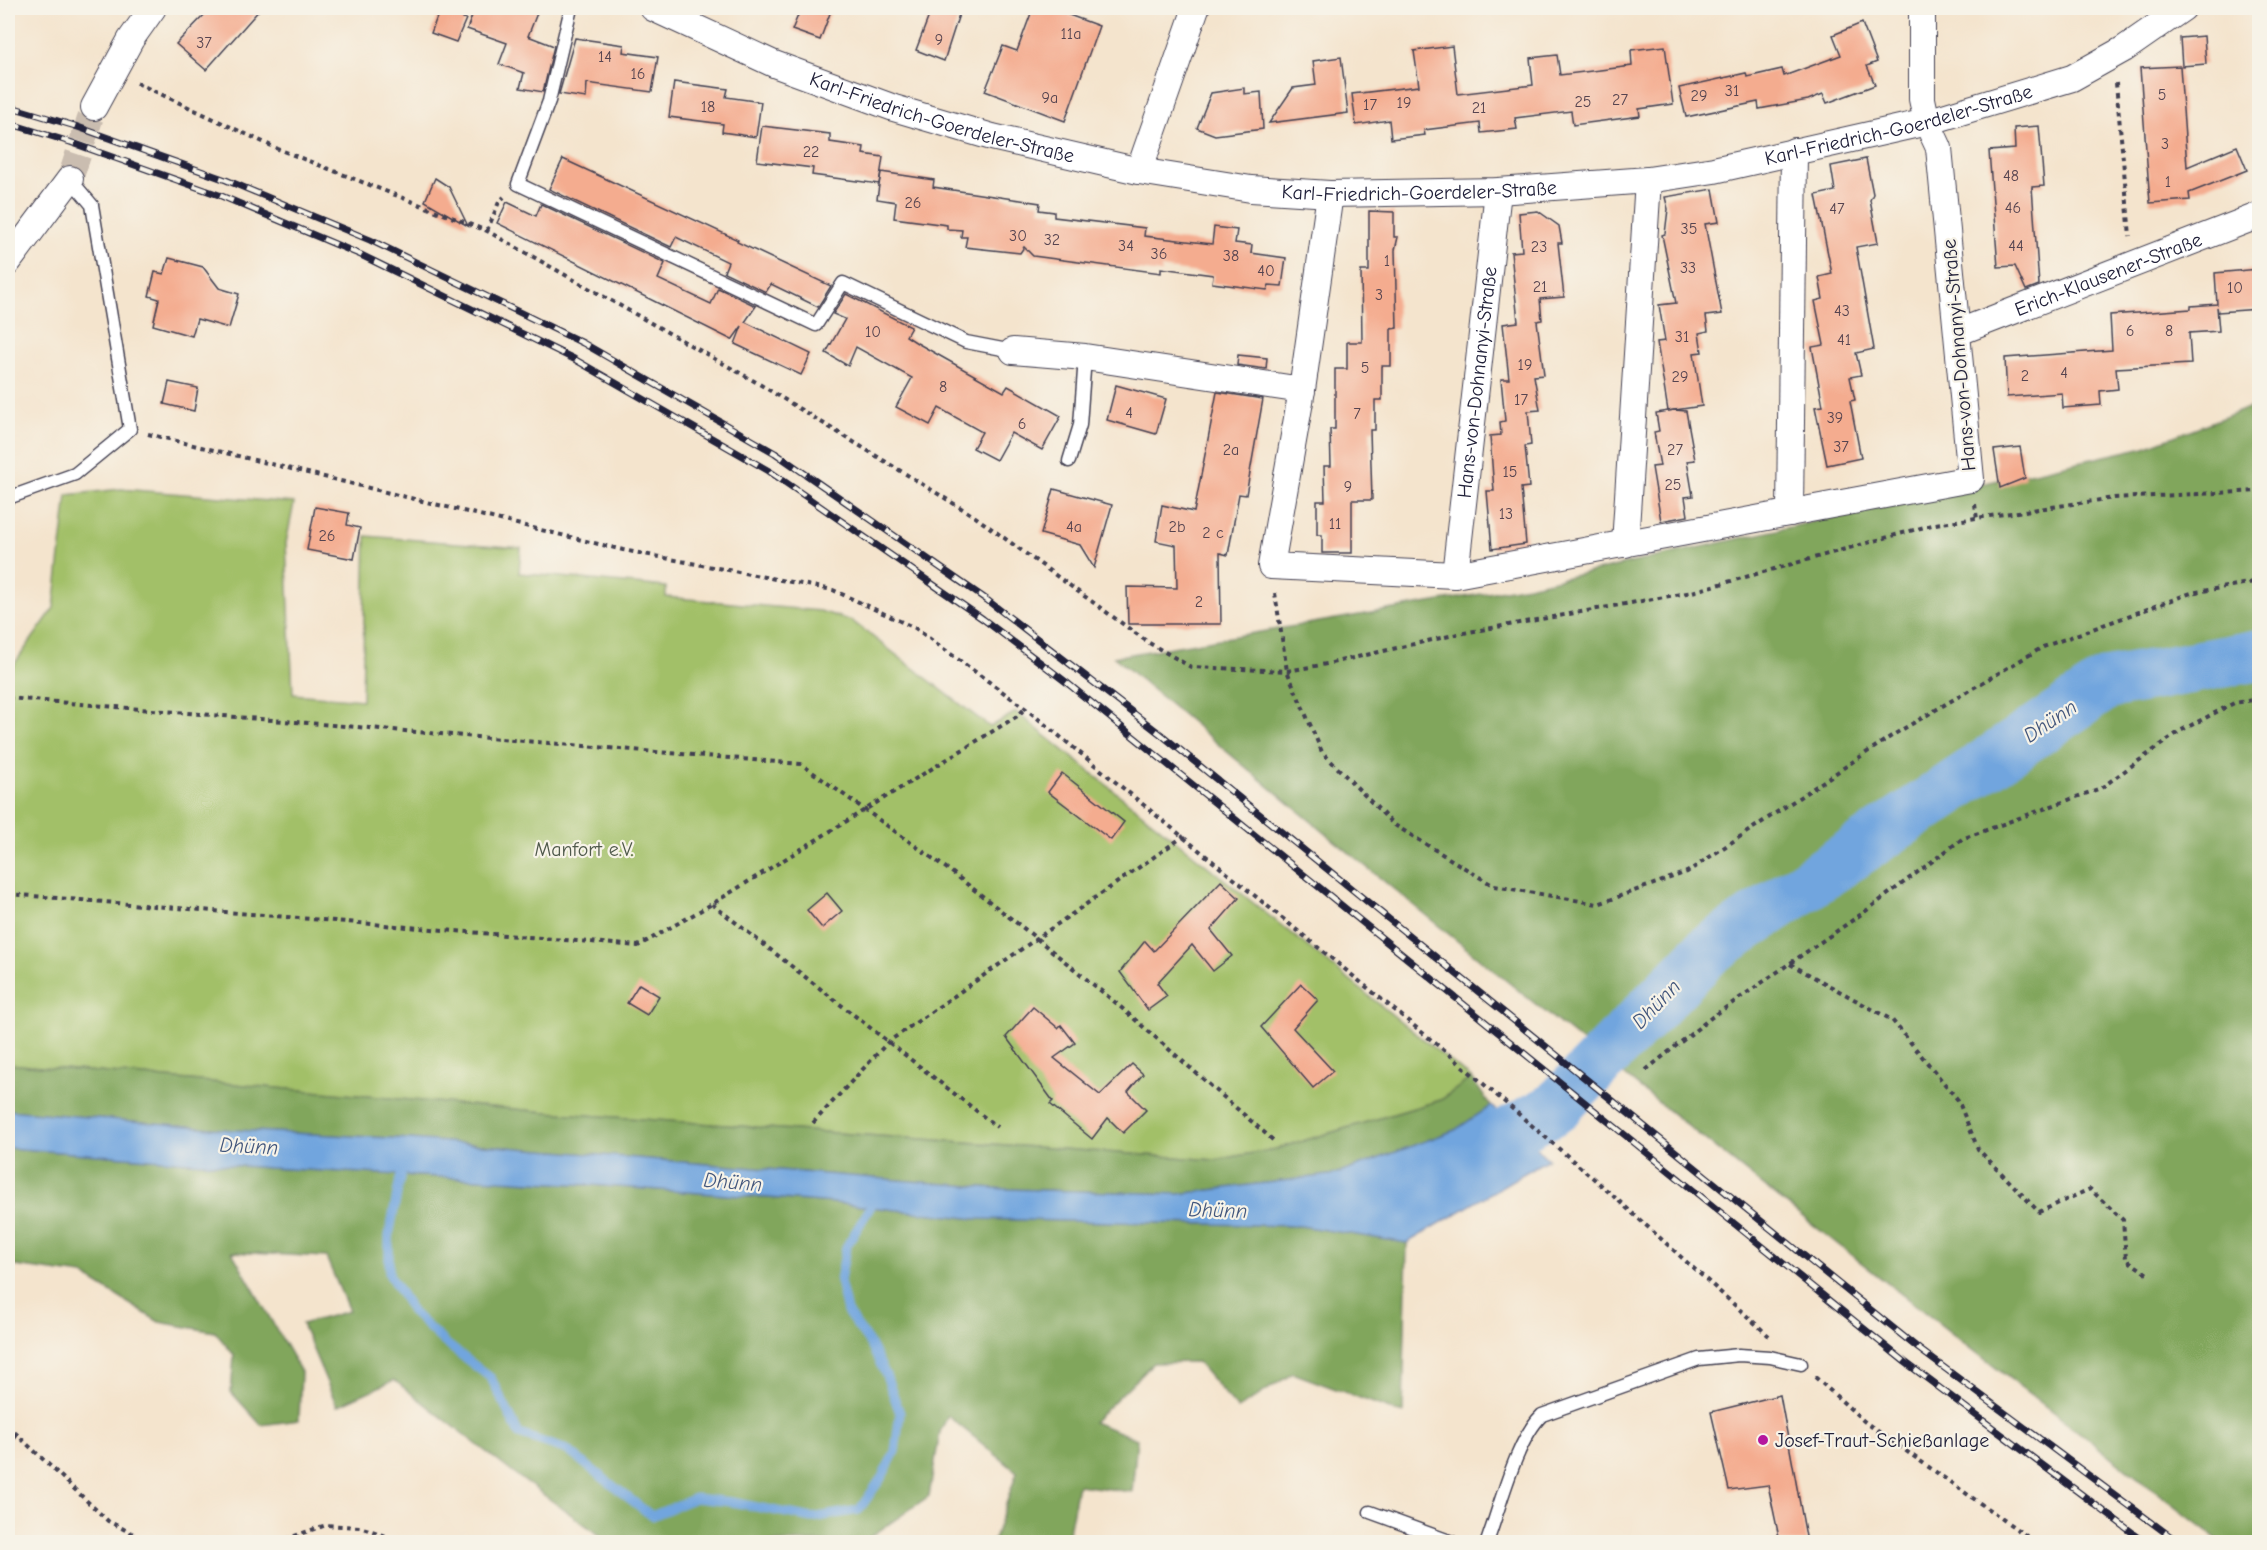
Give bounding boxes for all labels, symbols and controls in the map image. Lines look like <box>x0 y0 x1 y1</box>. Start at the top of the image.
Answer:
house number: 11a <box>1061 25 1081 43</box>
house number: 9 <box>935 31 943 49</box>
house number: 37 <box>196 34 212 52</box>
house number: 14 <box>598 48 612 66</box>
house number: 16 <box>630 65 646 83</box>
street label: Karl-Friedrich-Goerdeler-Straße <box>807 67 1077 167</box>
street label: Karl-Friedrich-Goerdeler-Straße <box>1763 79 2035 170</box>
house number: 31 <box>1725 82 1739 100</box>
house number: 5 <box>2158 86 2166 104</box>
house number: 29 <box>1691 87 1707 105</box>
house number: 9a <box>1042 89 1058 107</box>
house number: 27 <box>1612 91 1628 109</box>
house number: 25 <box>1574 93 1592 111</box>
house number: 19 <box>1397 94 1411 112</box>
house number: 17 <box>1363 96 1377 114</box>
house number: 18 <box>701 98 715 116</box>
house number: 21 <box>1472 99 1486 117</box>
house number: 3 <box>2161 135 2169 153</box>
house number: 22 <box>803 143 819 161</box>
house number: 48 <box>2003 167 2019 185</box>
house number: 1 <box>2165 173 2171 191</box>
street label: Karl-Friedrich-Goerdeler-Straße <box>1281 175 1557 206</box>
house number: 26 <box>904 194 922 212</box>
house number: 46 <box>2005 199 2021 217</box>
house number: 47 <box>1829 200 1845 218</box>
house number: 35 <box>1681 220 1697 238</box>
house number: 30 <box>1009 227 1027 245</box>
street label: Erich-Klausener-Straße <box>2011 227 2205 321</box>
house number: 32 <box>1044 231 1060 249</box>
house number: 34 <box>1118 237 1134 255</box>
house number: 44 <box>2008 237 2024 255</box>
house number: 23 <box>1531 238 1547 256</box>
street label: Hans-von-Dohnanyi-Straße <box>1937 238 1981 472</box>
house number: 36 <box>1151 245 1167 263</box>
house number: 38 <box>1223 247 1239 265</box>
house number: 1 <box>1384 252 1390 270</box>
house number: 33 <box>1680 259 1696 277</box>
house number: 40 <box>1257 262 1275 280</box>
street label: Hans-von-Dohnanyi-Straße <box>1452 265 1501 499</box>
house number: 21 <box>1533 278 1547 296</box>
house number: 10 <box>2227 279 2243 297</box>
house number: 3 <box>1375 286 1383 304</box>
house number: 43 <box>1834 302 1850 320</box>
house number: 6 <box>2126 322 2134 340</box>
house number: 8 <box>2165 322 2173 340</box>
house number: 10 <box>865 323 881 341</box>
house number: 31 <box>1675 328 1689 346</box>
house number: 41 <box>1837 331 1851 349</box>
house number: 19 <box>1518 356 1532 374</box>
house number: 5 <box>1361 359 1369 377</box>
house number: 4 <box>2060 364 2068 382</box>
house number: 2 <box>2021 367 2029 385</box>
house number: 29 <box>1672 368 1688 386</box>
house number: 8 <box>939 378 947 396</box>
house number: 17 <box>1514 391 1528 409</box>
house number: 4 <box>1125 404 1133 422</box>
house number: 7 <box>1353 405 1361 423</box>
house number: 39 <box>1827 409 1843 427</box>
house number: 6 <box>1018 415 1026 433</box>
house number: 37 <box>1833 438 1849 456</box>
house number: 2a <box>1223 441 1239 459</box>
house number: 27 <box>1667 441 1683 459</box>
house number: 15 <box>1502 463 1518 481</box>
house number: 25 <box>1664 476 1682 494</box>
house number: 9 <box>1344 478 1352 496</box>
house number: 13 <box>1499 505 1513 523</box>
house number: 11 <box>1329 515 1341 533</box>
house number: 4a <box>1066 518 1082 536</box>
house number: 2b <box>1169 518 1185 536</box>
house number: 2 c <box>1202 524 1224 542</box>
house number: 26 <box>318 527 336 545</box>
house number: 2 <box>1195 593 1203 611</box>
water label: Dhünn <box>2019 695 2081 747</box>
park label: Manfort e.V. <box>534 838 634 861</box>
water label: Dhünn <box>1627 974 1685 1034</box>
water label: Dhünn <box>219 1132 279 1160</box>
water label: Dhünn <box>703 1167 763 1197</box>
water label: Dhünn <box>1188 1197 1248 1223</box>
place label: Josef-Traut-Schießanlage <box>1775 1429 1989 1452</box>
marker: Josef-Traut-Schießanlage <box>1756 1433 1770 1447</box>

